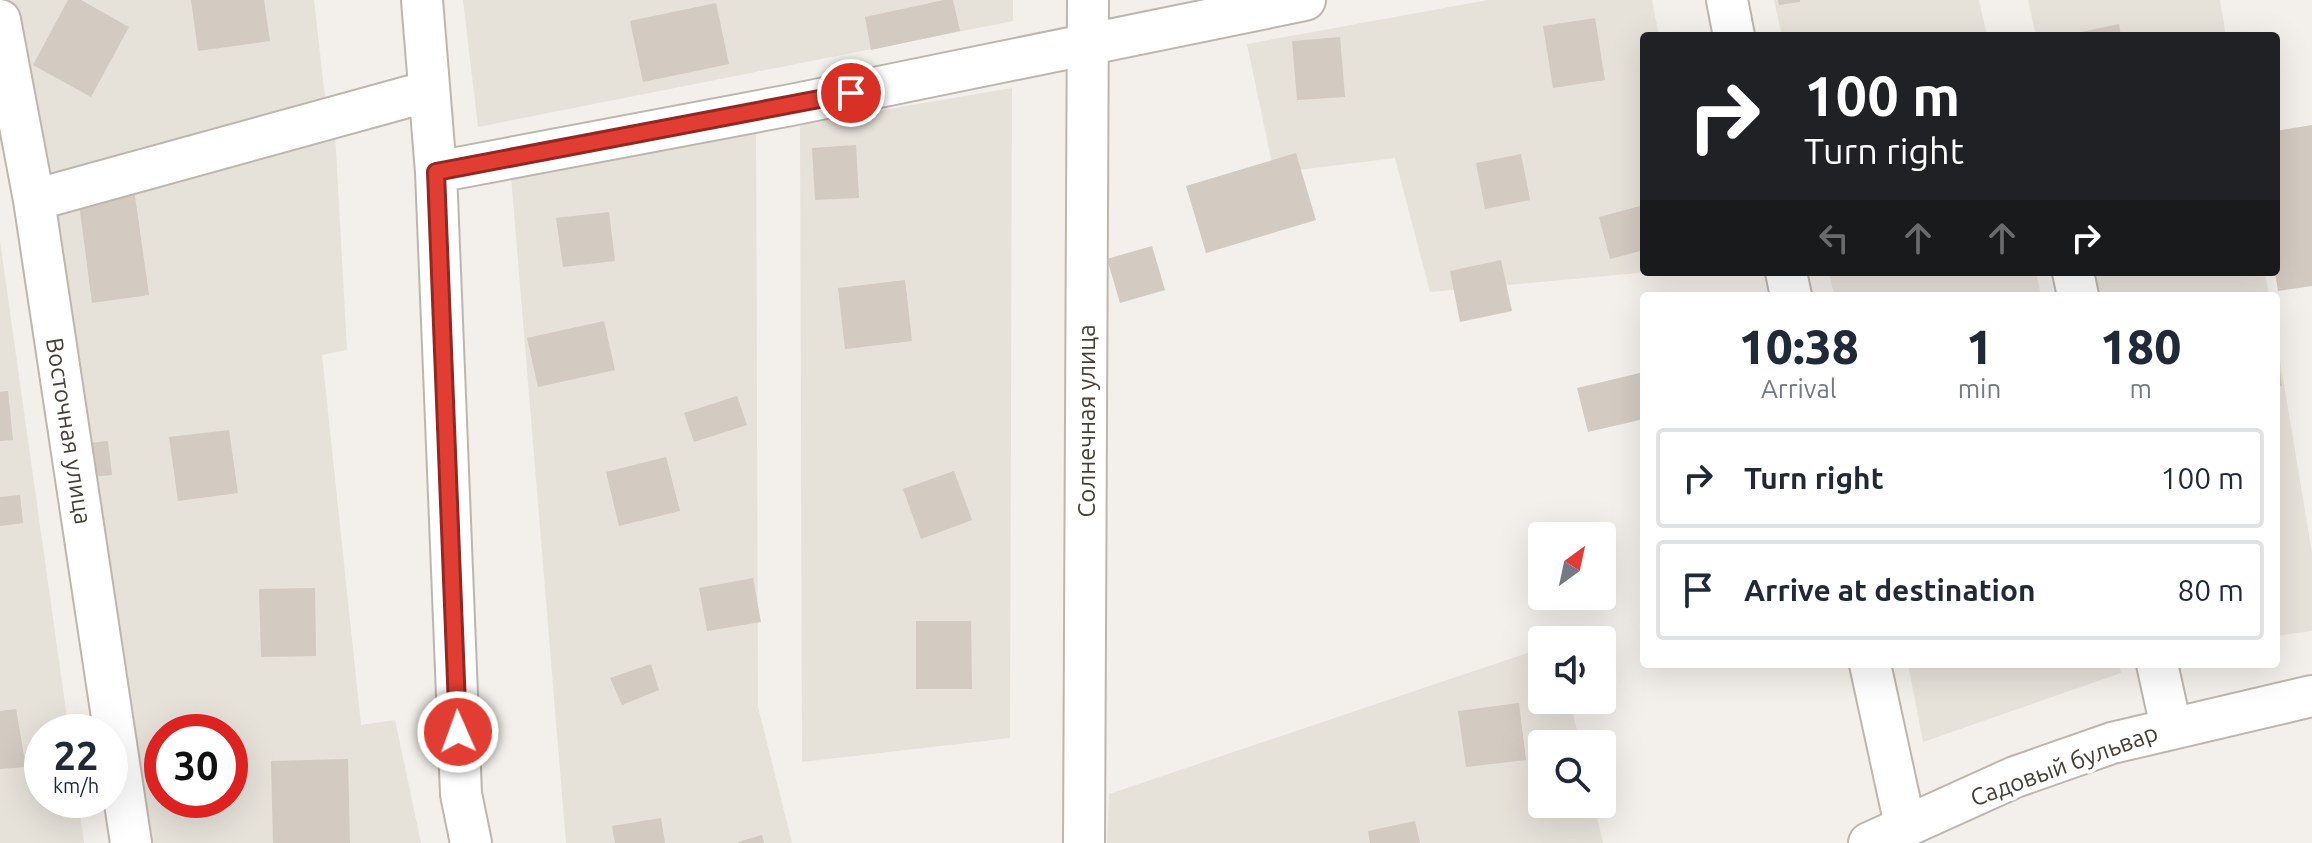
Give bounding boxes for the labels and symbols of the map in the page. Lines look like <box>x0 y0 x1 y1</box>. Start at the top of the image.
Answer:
pin <box>817 59 885 127</box>
street label: Солнечная улица <box>1073 324 1100 518</box>
street label: Восточная улица <box>41 336 97 526</box>
north arrow <box>1528 522 1616 610</box>
position arrow <box>416 690 500 774</box>
speed limit sign: 30 <box>144 714 248 818</box>
street label: Садовый бульвар <box>1967 719 2161 811</box>

